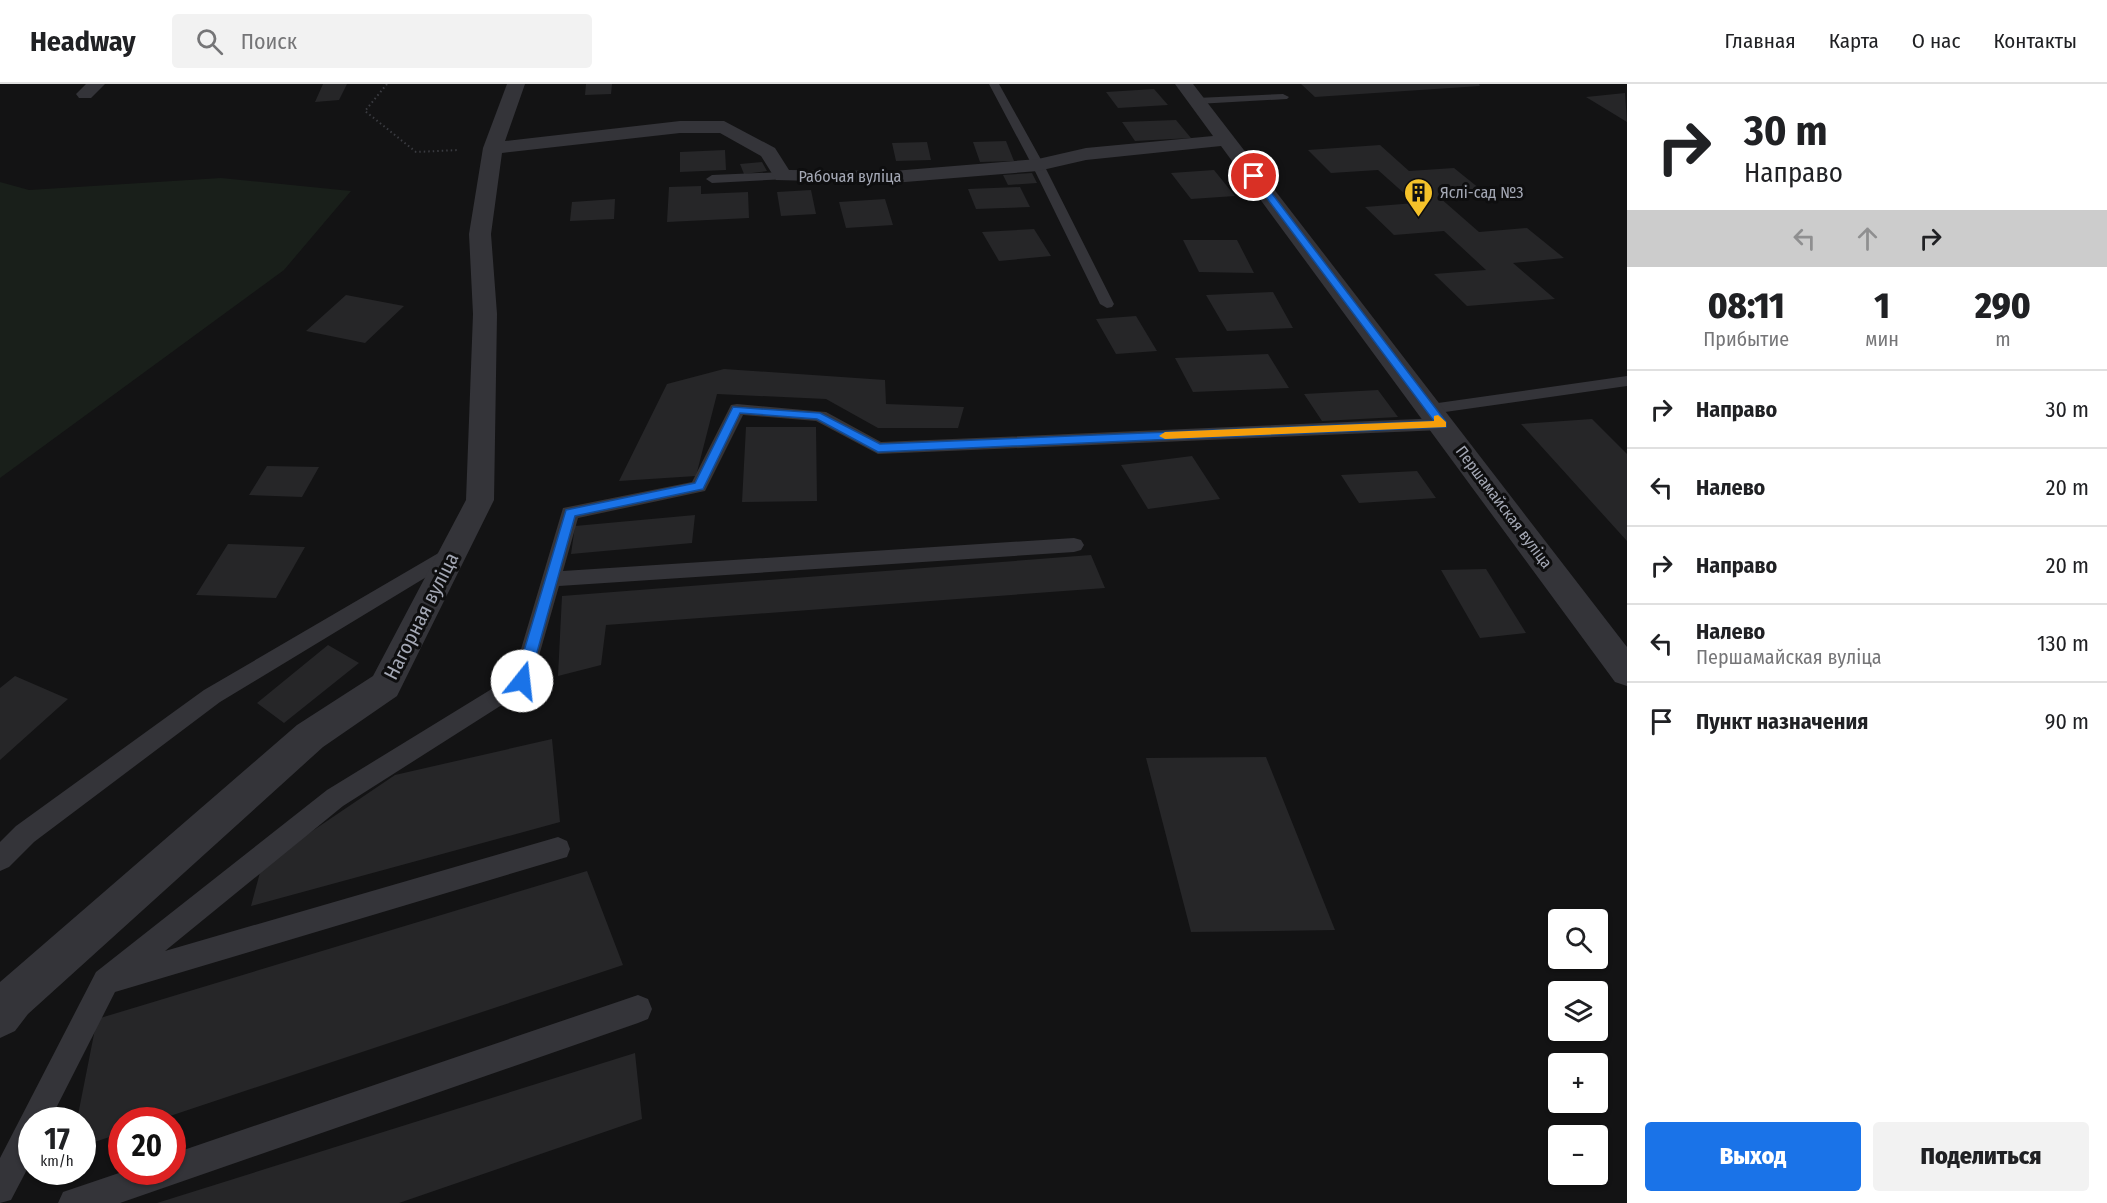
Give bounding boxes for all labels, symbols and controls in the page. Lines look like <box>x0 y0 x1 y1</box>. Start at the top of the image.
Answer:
search box <box>172 14 592 68</box>
text: Headway <box>30 25 136 58</box>
icon: search <box>193 25 226 58</box>
text: Поиск <box>241 28 297 55</box>
text: Главная <box>1725 28 1796 54</box>
text: Карта <box>1829 28 1879 54</box>
text: О нас <box>1912 28 1960 54</box>
text: Контакты <box>1993 28 2077 54</box>
text: 30 m <box>1744 106 1828 156</box>
icon: right <box>1645 108 1723 186</box>
pin <box>1228 150 1279 201</box>
text: Направо <box>1744 157 1843 189</box>
icon: arrive <box>1237 159 1270 192</box>
street label: Рабочая вуліца <box>799 167 902 186</box>
building icon: Яслі-сад №3 <box>1403 176 1435 218</box>
place label: Яслі-сад №3 <box>1440 183 1523 202</box>
icon: left <box>1788 222 1821 255</box>
icon: ahead <box>1851 222 1884 255</box>
icon: right <box>1914 222 1947 255</box>
text: 08:11 <box>1708 284 1785 328</box>
text: 1 <box>1874 284 1890 328</box>
text: 290 <box>1975 284 2031 328</box>
text: Прибытие <box>1703 327 1789 351</box>
text: мин <box>1865 327 1899 351</box>
text: m <box>1995 327 2011 351</box>
icon: right <box>1645 393 1678 426</box>
text: Направо <box>1696 396 1777 423</box>
text: 30 m <box>2046 396 2089 423</box>
street label: Першамайская вуліца <box>1452 442 1556 572</box>
icon: left <box>1645 471 1678 504</box>
text: Налево <box>1696 474 1765 501</box>
text: 20 m <box>2046 474 2089 501</box>
street label: Нагорная вуліца <box>379 548 463 684</box>
icon: right <box>1645 549 1678 582</box>
text: Направо <box>1696 552 1777 579</box>
text: 20 m <box>2046 552 2089 579</box>
text: Налево <box>1696 618 1765 645</box>
icon: left <box>1645 627 1678 660</box>
text: 130 m <box>2037 630 2089 657</box>
text: Першамайская вуліца <box>1696 645 1882 669</box>
position arrow <box>490 649 554 713</box>
icon: arrive <box>1645 705 1678 738</box>
text: Пункт назначения <box>1696 708 1868 735</box>
text: 90 m <box>2045 708 2089 735</box>
map controls <box>1548 909 1608 1185</box>
button: search <box>1548 909 1608 969</box>
button: layers <box>1548 981 1608 1041</box>
button: + <box>1548 1053 1608 1113</box>
speed limit sign: 20 <box>108 1107 186 1185</box>
text: 17 <box>44 1121 70 1157</box>
button: Выход <box>1645 1122 1861 1191</box>
button: Поделиться <box>1873 1122 2089 1191</box>
button: − <box>1548 1125 1608 1185</box>
text: km/h <box>40 1152 74 1170</box>

